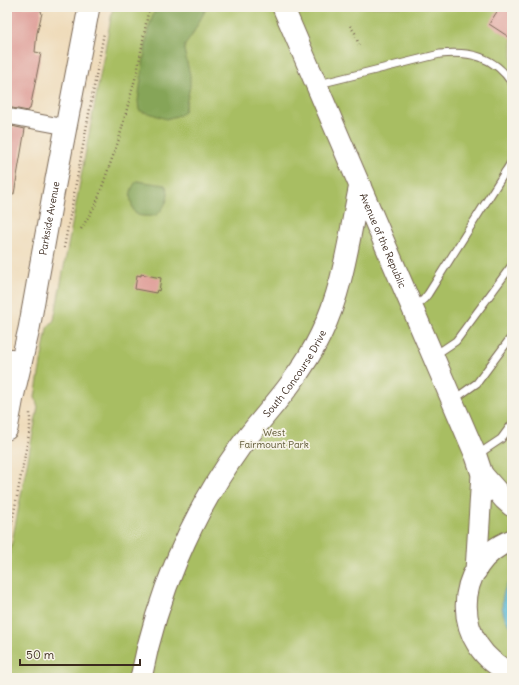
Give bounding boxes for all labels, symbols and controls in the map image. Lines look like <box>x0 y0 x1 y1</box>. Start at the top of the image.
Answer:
street label: Parkside Avenue <box>36 180 62 256</box>
street label: Avenue of the Republic <box>357 191 409 290</box>
street label: South Concourse Drive <box>260 328 329 420</box>
park label: West Fairmount Park <box>239 426 309 451</box>
scale bar <box>20 641 140 667</box>
text: 50 m <box>26 647 55 662</box>

